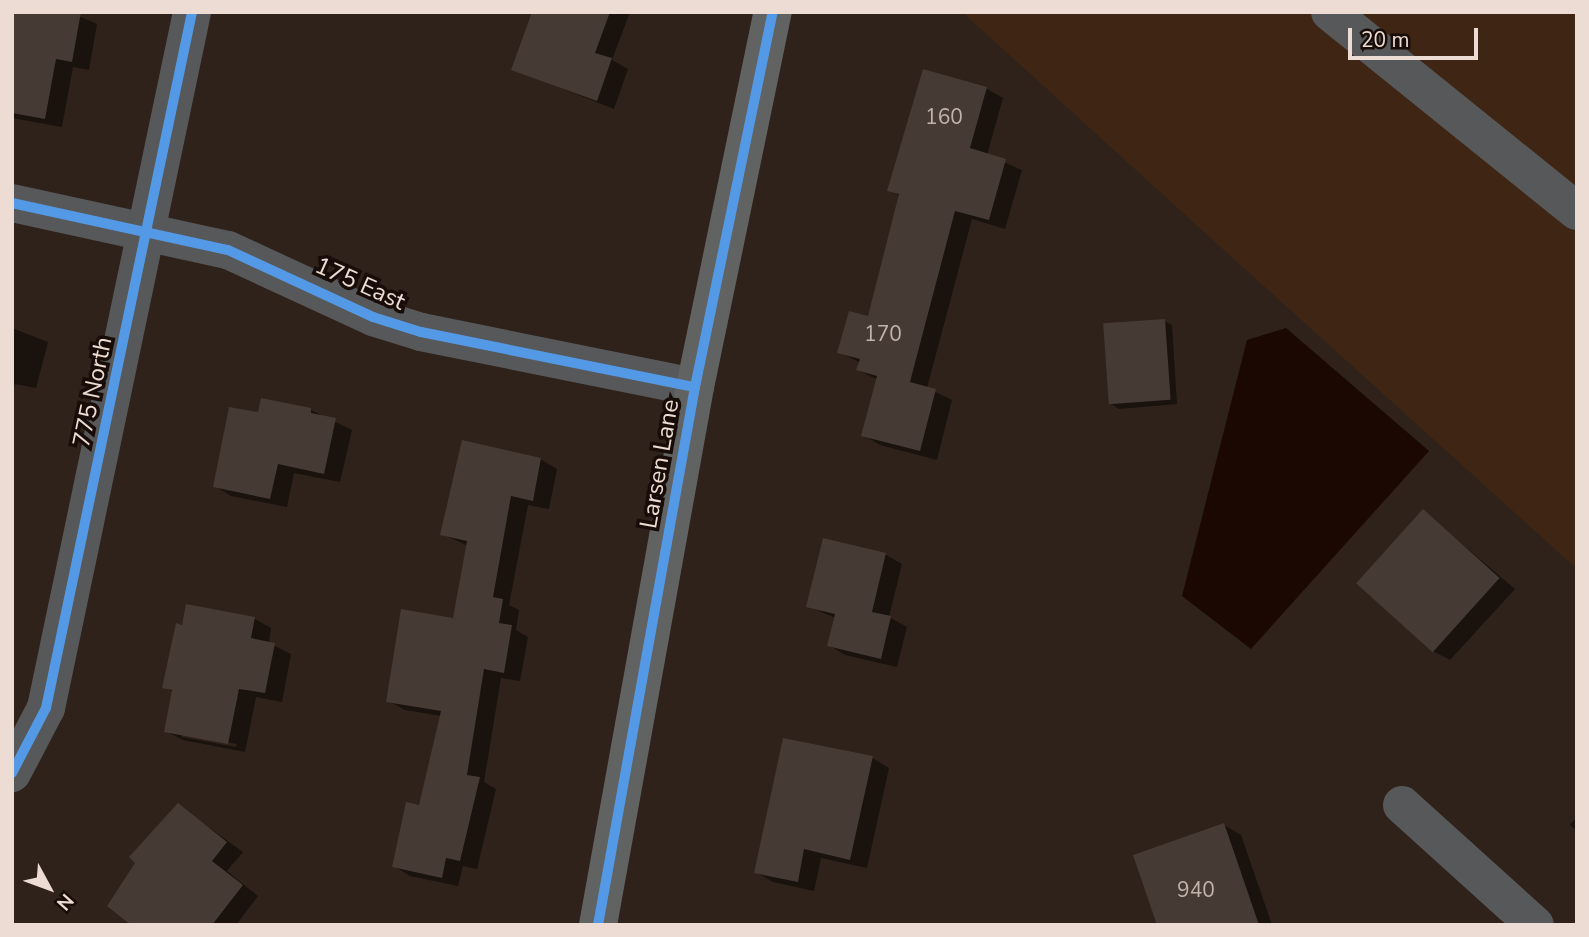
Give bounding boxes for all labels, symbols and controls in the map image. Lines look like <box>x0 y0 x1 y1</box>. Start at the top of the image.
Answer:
scale bar <box>1351 14 1480 58</box>
text: 20 m <box>1361 26 1410 54</box>
house number: 160 <box>925 104 963 130</box>
street label: 175 East <box>310 251 410 317</box>
house number: 170 <box>864 321 902 347</box>
street label: 775 North <box>67 334 119 450</box>
street label: Larsen Lane <box>634 397 686 531</box>
north arrow <box>14 853 84 923</box>
house number: 940 <box>1177 877 1215 903</box>
text: N <box>50 888 79 916</box>

